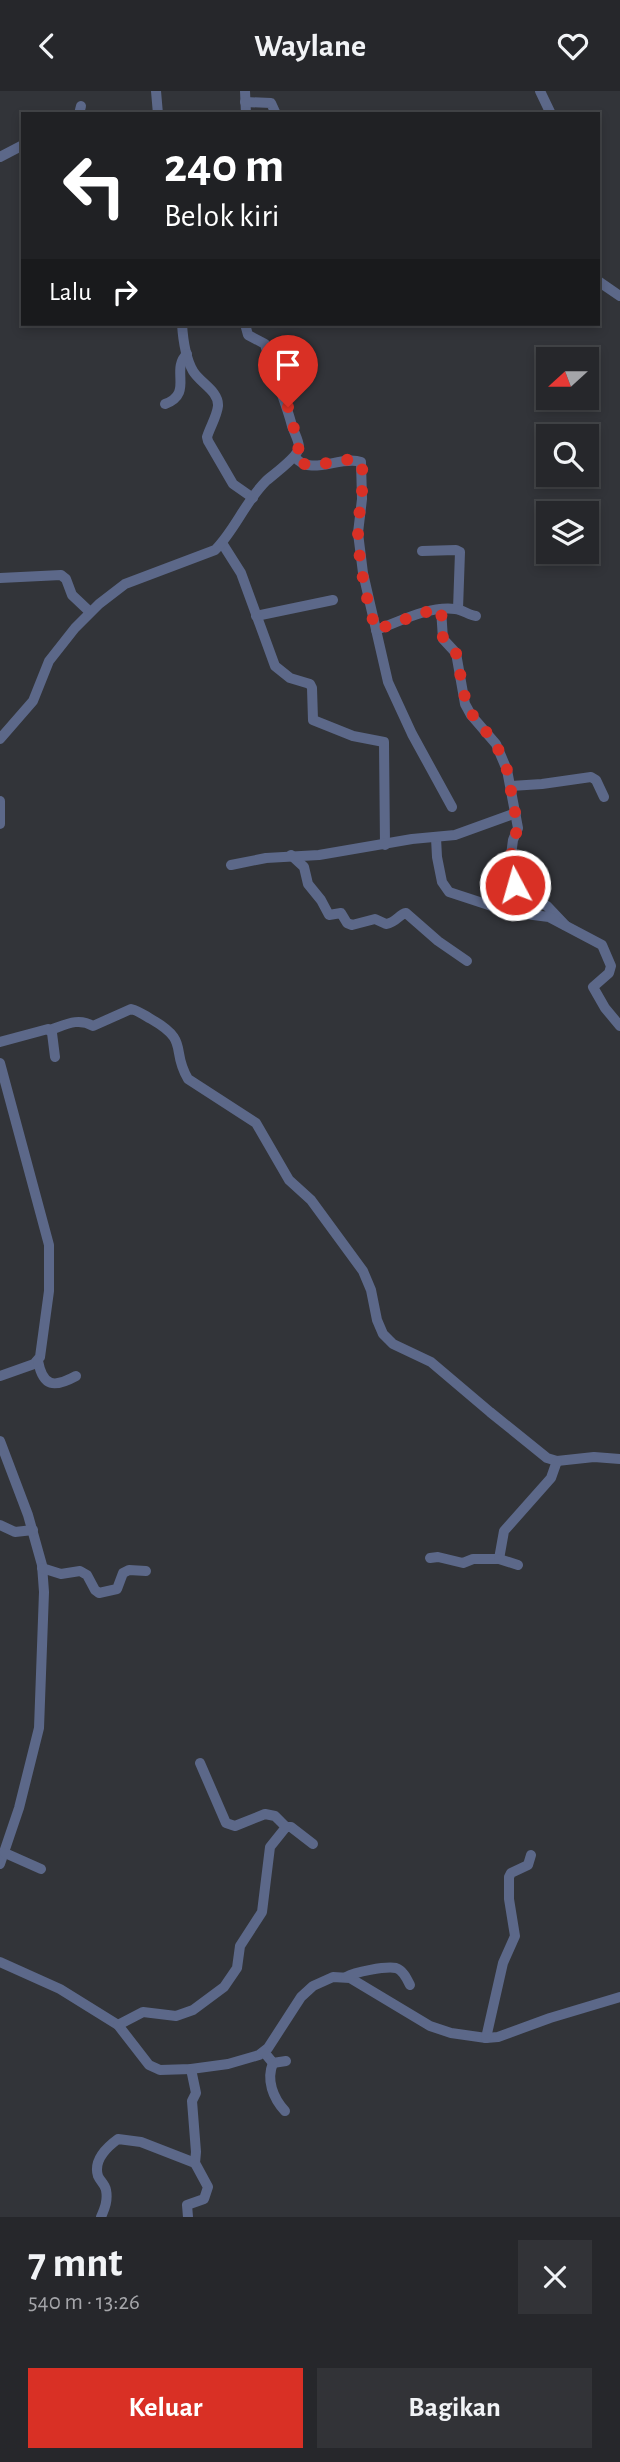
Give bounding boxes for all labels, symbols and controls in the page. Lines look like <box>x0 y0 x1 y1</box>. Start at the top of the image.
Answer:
icon: back <box>28 27 66 65</box>
icon: heart <box>554 27 592 65</box>
text: Waylane <box>254 30 366 62</box>
icon: left <box>49 140 140 231</box>
text: 240 m <box>164 142 284 191</box>
text: Belok kiri <box>164 200 280 232</box>
icon: right <box>106 273 144 311</box>
text: Lalu <box>49 279 92 305</box>
pin <box>258 335 318 407</box>
icon: arrive <box>269 346 307 384</box>
north arrow <box>536 347 598 409</box>
map controls <box>536 347 599 564</box>
button: search <box>536 424 599 487</box>
button: layers <box>536 501 599 564</box>
position arrow <box>478 848 552 922</box>
button: close <box>518 2240 592 2314</box>
text: 7 mnt <box>28 2242 123 2284</box>
text: 540 m · 13:26 <box>28 2291 140 2314</box>
button: Keluar <box>28 2368 303 2448</box>
button: Bagikan <box>317 2368 592 2448</box>

